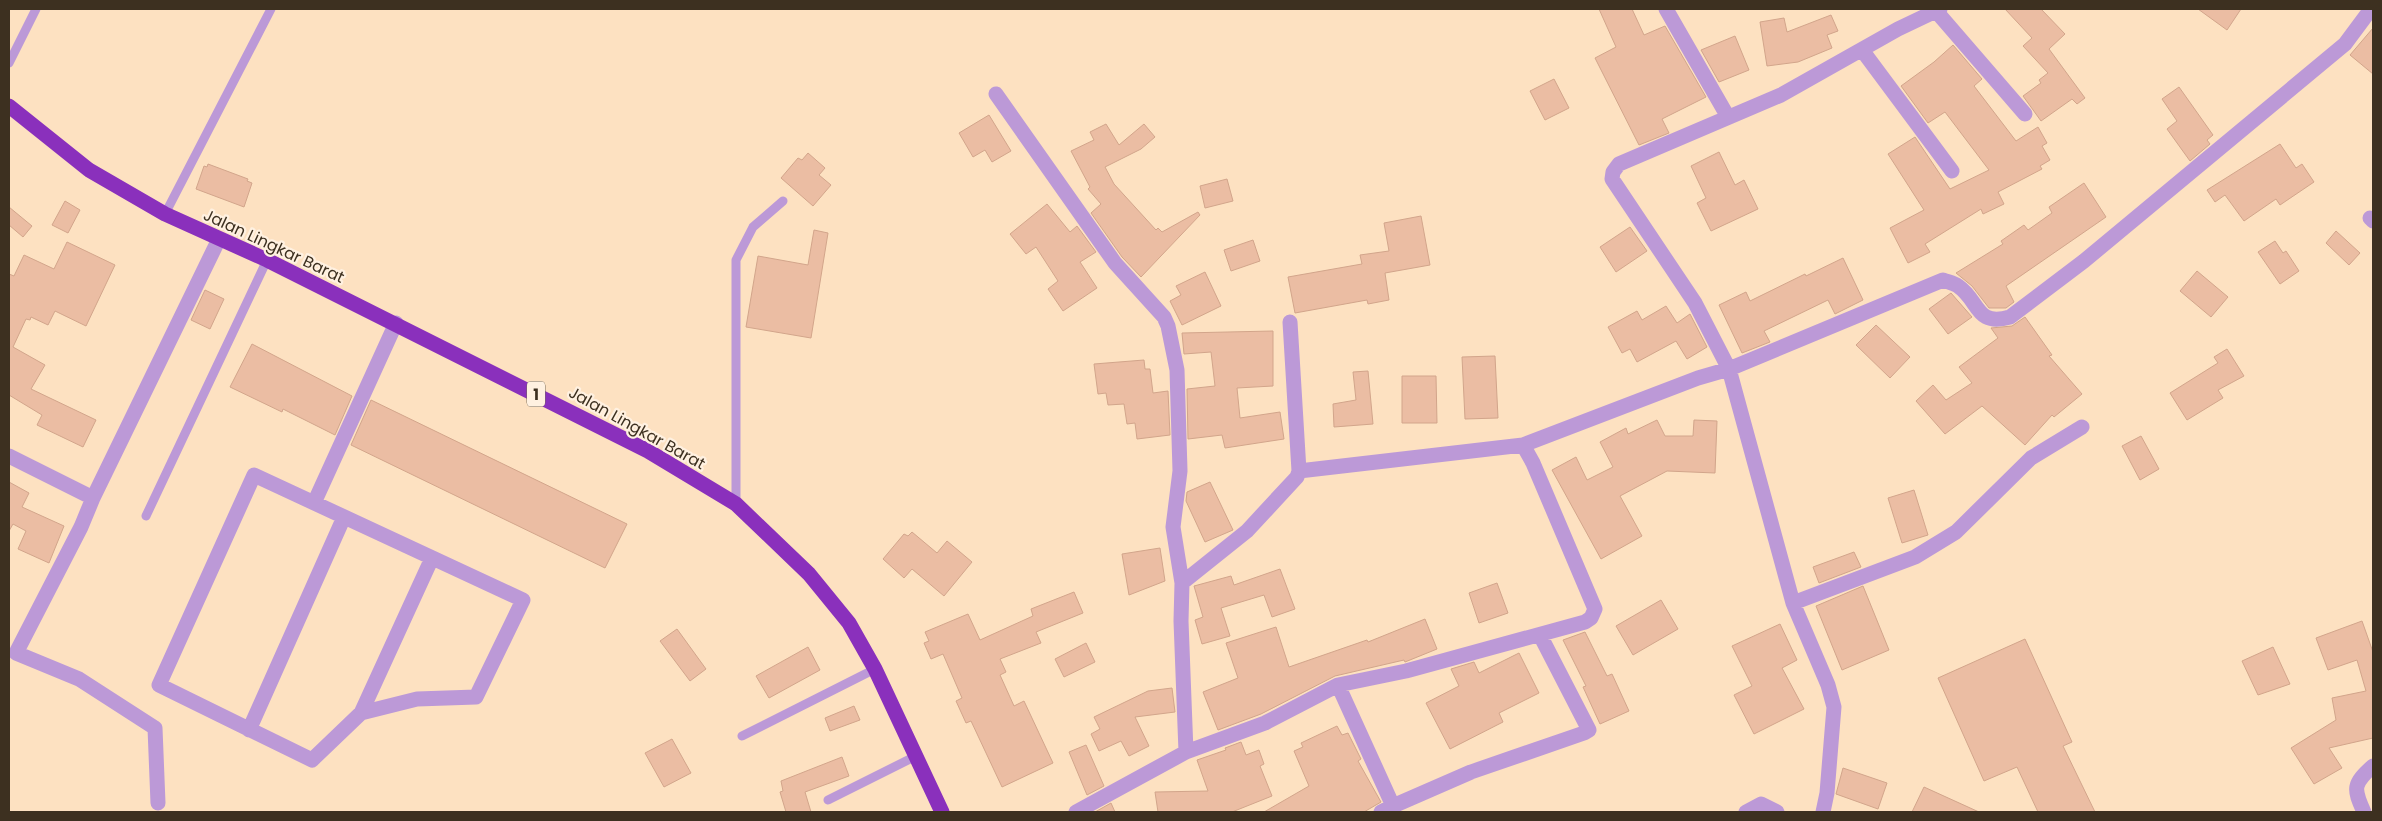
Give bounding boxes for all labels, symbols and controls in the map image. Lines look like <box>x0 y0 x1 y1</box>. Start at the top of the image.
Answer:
street label: Jalan Lingkar Barat <box>200 203 348 289</box>
street label: Jalan Lingkar Barat <box>565 381 710 475</box>
road number: 1 <box>527 382 545 406</box>

